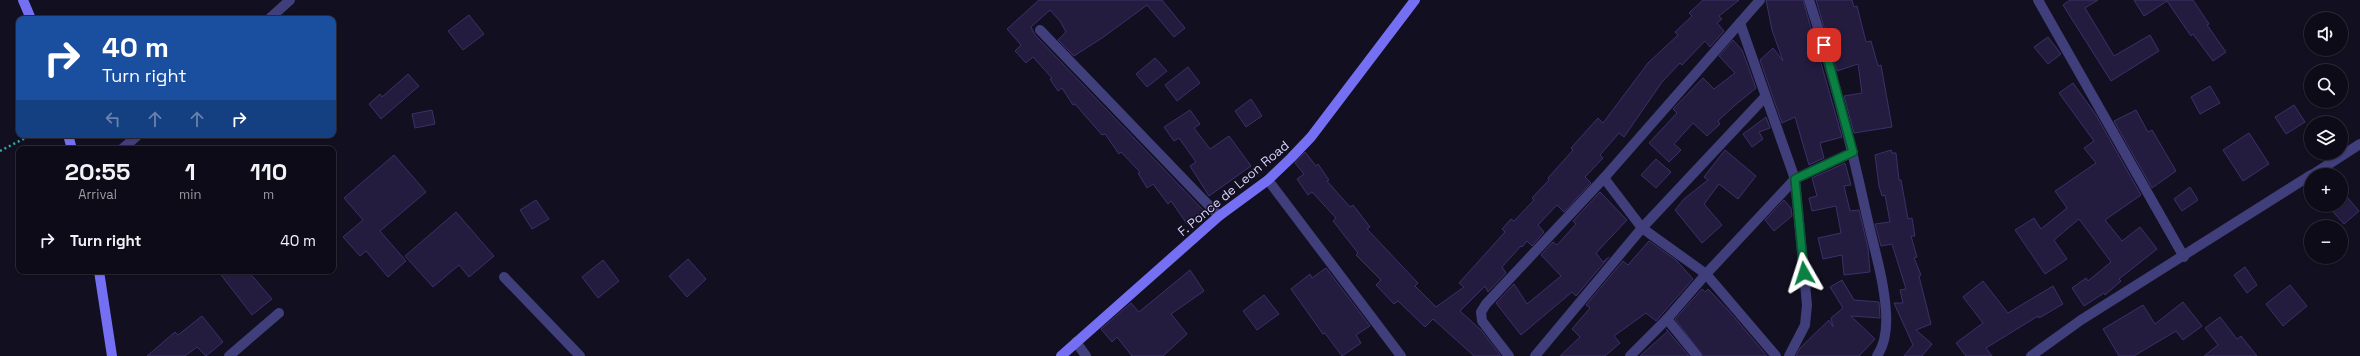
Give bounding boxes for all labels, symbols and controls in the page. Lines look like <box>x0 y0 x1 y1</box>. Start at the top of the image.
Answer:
map controls <box>2304 12 2348 264</box>
button: sound <box>2304 12 2348 56</box>
pin <box>1807 28 1841 62</box>
text: 40 m <box>102 29 169 65</box>
icon: right <box>36 32 88 84</box>
icon: arrive <box>1813 34 1835 56</box>
text: Turn right <box>102 64 186 87</box>
button: search <box>2304 64 2348 108</box>
icon: left <box>102 108 124 130</box>
icon: ahead <box>144 108 166 130</box>
icon: ahead <box>186 108 208 130</box>
icon: right <box>228 108 250 130</box>
button: layers <box>2304 116 2348 160</box>
street label: F. Ponce de Leon Road <box>1174 137 1292 240</box>
text: 20:55 <box>65 156 130 187</box>
text: 1 <box>185 156 196 187</box>
text: 110 <box>250 156 287 187</box>
button: + <box>2304 168 2348 212</box>
text: Arrival <box>78 186 117 203</box>
text: min <box>179 186 201 203</box>
text: m <box>263 186 274 203</box>
button: − <box>2304 220 2348 264</box>
icon: right <box>36 229 58 251</box>
text: Turn right <box>70 231 141 250</box>
text: 40 m <box>280 231 316 250</box>
position arrow <box>1783 252 1825 294</box>

